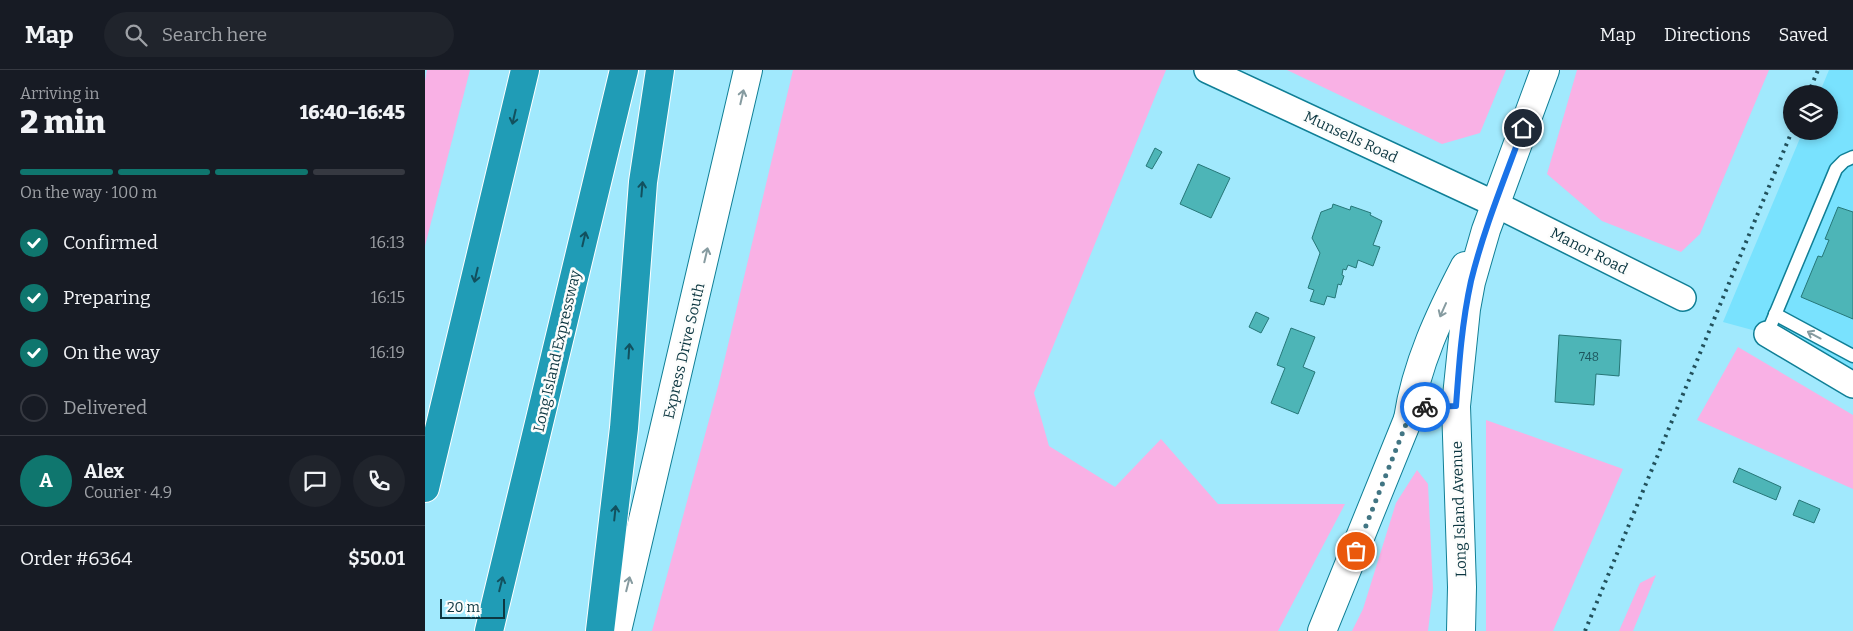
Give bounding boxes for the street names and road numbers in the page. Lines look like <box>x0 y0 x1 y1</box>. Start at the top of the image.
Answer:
street label: Munsells Road <box>1301 107 1401 167</box>
street label: Manor Road <box>1547 224 1631 278</box>
street label: Long Island Expressway <box>530 268 584 434</box>
street label: Express Drive South <box>660 281 709 421</box>
street label: Long Island Avenue <box>1448 441 1470 577</box>

